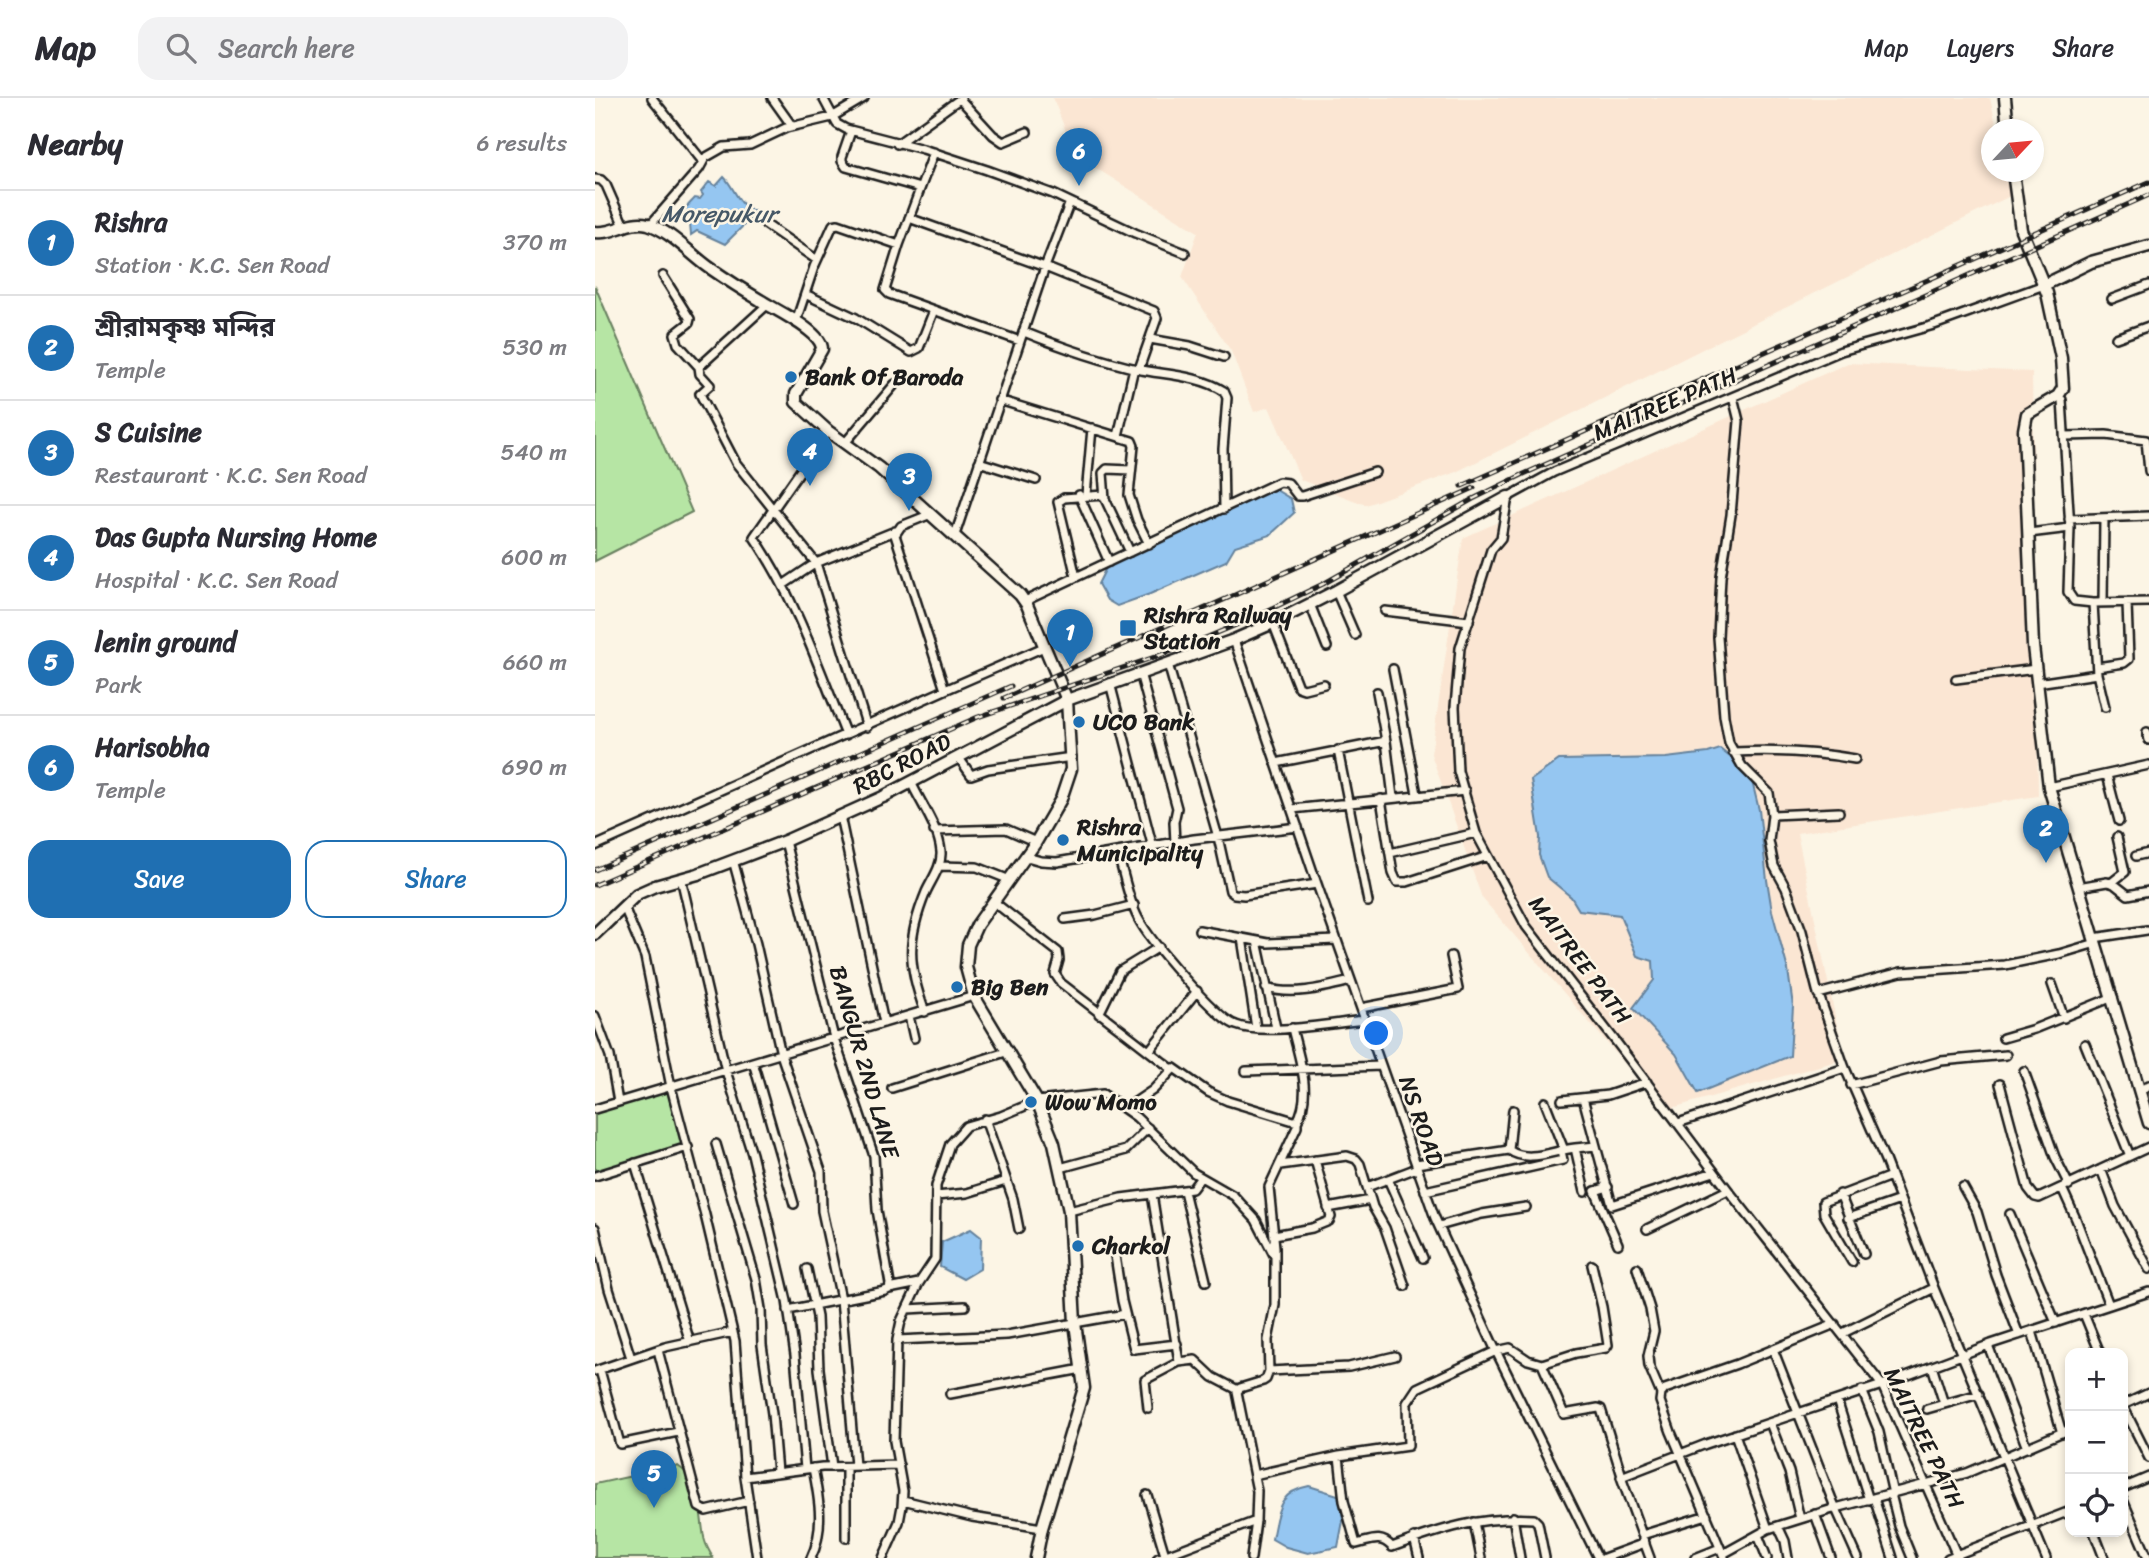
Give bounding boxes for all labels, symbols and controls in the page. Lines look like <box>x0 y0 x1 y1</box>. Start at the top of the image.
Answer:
search box <box>138 17 628 80</box>
text: Map <box>35 19 96 77</box>
text: Search here <box>218 25 355 71</box>
text: Map <box>1864 27 1909 69</box>
text: Layers <box>1947 27 2014 69</box>
text: Share <box>2052 27 2114 69</box>
icon: search <box>162 29 200 67</box>
text: Nearby <box>28 117 123 171</box>
north arrow <box>1981 119 2044 182</box>
text: 6 results <box>477 123 567 164</box>
pin: 6 <box>1056 128 1102 186</box>
water label: Morepukur <box>662 193 781 235</box>
text: Rishra <box>95 199 167 245</box>
text: 1 <box>46 222 56 263</box>
text: 370 m <box>503 222 567 263</box>
text: Station · K.C. Sen Road <box>95 245 329 286</box>
text: শ্রীরামকৃষ্ণ মন্দির <box>95 304 275 350</box>
text: 2 <box>44 327 58 368</box>
text: 530 m <box>502 327 567 368</box>
text: Temple <box>95 350 166 391</box>
street label: MAITREE PATH <box>1586 355 1744 453</box>
place label: Bank Of Baroda <box>805 357 964 398</box>
marker: Bank Of Baroda <box>783 369 799 385</box>
text: S Cuisine <box>95 409 202 455</box>
pin: 4 <box>787 428 833 486</box>
text: 3 <box>45 432 57 473</box>
text: 540 m <box>500 432 567 473</box>
pin: 3 <box>886 453 932 511</box>
text: Restaurant · K.C. Sen Road <box>95 455 367 496</box>
text: Das Gupta Nursing Home <box>95 514 377 560</box>
text: 4 <box>44 537 58 578</box>
text: 600 m <box>501 537 567 578</box>
text: Hospital · K.C. Sen Road <box>95 560 338 601</box>
place label: Rishra Railway Station <box>1143 595 1293 662</box>
pin: 1 <box>1047 609 1093 667</box>
marker: Rishra Railway Station <box>1118 618 1138 638</box>
text: lenin ground <box>95 619 236 665</box>
text: 5 <box>44 642 58 683</box>
text: 660 m <box>503 642 567 683</box>
text: Park <box>95 665 142 706</box>
place label: UCO Bank <box>1093 702 1195 743</box>
marker: UCO Bank <box>1071 714 1087 730</box>
street label: RBC ROAD <box>845 722 959 806</box>
text: Harisobha <box>95 724 210 770</box>
text: 6 <box>44 747 58 788</box>
text: 690 m <box>502 747 567 788</box>
text: Temple <box>95 770 166 811</box>
pin: 2 <box>2023 805 2069 863</box>
place label: Rishra Municipality <box>1076 807 1204 874</box>
marker: Rishra Municipality <box>1055 832 1071 848</box>
button: Save <box>28 840 291 918</box>
button: Share <box>305 840 567 918</box>
street label: MAITREE PATH <box>1517 886 1643 1034</box>
street label: BANGUR 2ND LANE <box>817 961 911 1164</box>
place label: Big Ben <box>971 967 1049 1008</box>
marker: Big Ben <box>949 979 965 995</box>
your location <box>1359 1016 1393 1050</box>
street label: NS ROAD <box>1386 1070 1456 1172</box>
place label: Wow Momo <box>1045 1082 1157 1123</box>
marker: Wow Momo <box>1023 1094 1039 1110</box>
place label: Charkol <box>1091 1226 1171 1267</box>
marker: Charkol <box>1070 1238 1086 1254</box>
map controls <box>2065 1348 2128 1537</box>
button: + <box>2065 1348 2128 1411</box>
street label: MAITREE PATH <box>1872 1360 1976 1516</box>
button: − <box>2065 1411 2128 1474</box>
pin: 5 <box>631 1450 677 1508</box>
button: locate <box>2065 1474 2128 1537</box>

